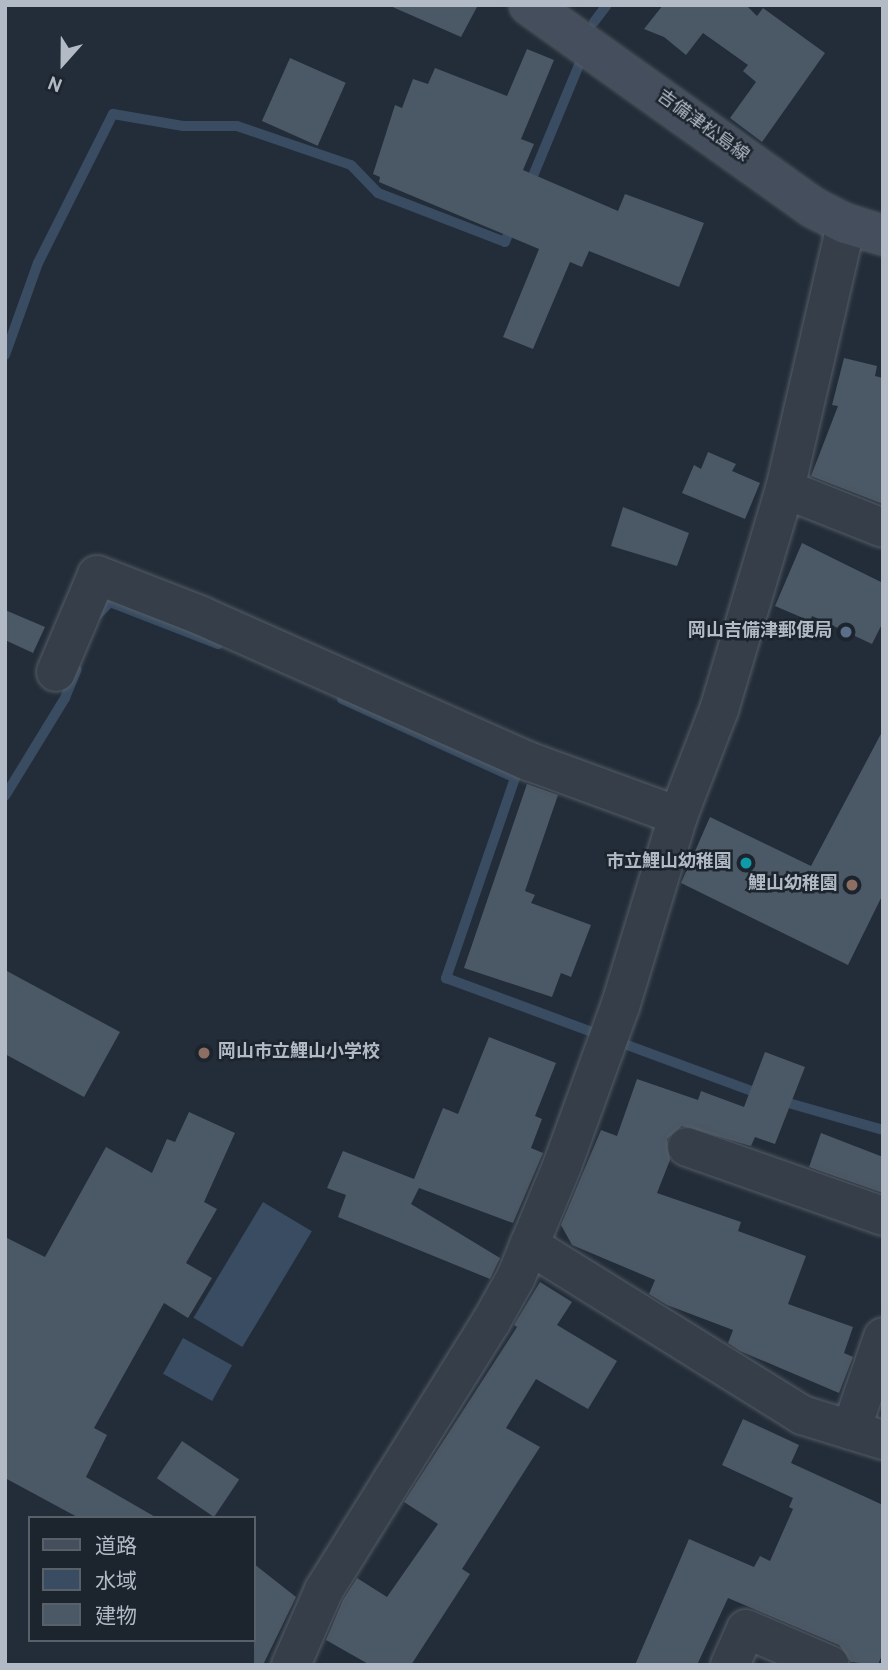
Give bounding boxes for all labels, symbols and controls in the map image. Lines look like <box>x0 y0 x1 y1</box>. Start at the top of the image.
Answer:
north arrow <box>28 28 98 98</box>
text: N <box>45 69 66 96</box>
street label: 吉備津松島線 <box>652 87 752 167</box>
place label: 岡山吉備津郵便局 <box>688 621 832 643</box>
marker: 岡山吉備津郵便局 <box>838 624 854 640</box>
place label: 市立鯉山幼稚園 <box>606 852 732 874</box>
marker: 市立鯉山幼稚園 <box>738 855 754 871</box>
place label: 鯉山幼稚園 <box>748 874 838 896</box>
marker: 鯉山幼稚園 <box>844 877 860 893</box>
place label: 岡山市立鯉山小学校 <box>218 1042 380 1064</box>
marker: 岡山市立鯉山小学校 <box>196 1045 212 1061</box>
legend <box>28 1516 256 1642</box>
text: 道路 <box>95 1534 137 1561</box>
text: 水域 <box>95 1569 137 1596</box>
text: 建物 <box>95 1604 137 1631</box>

